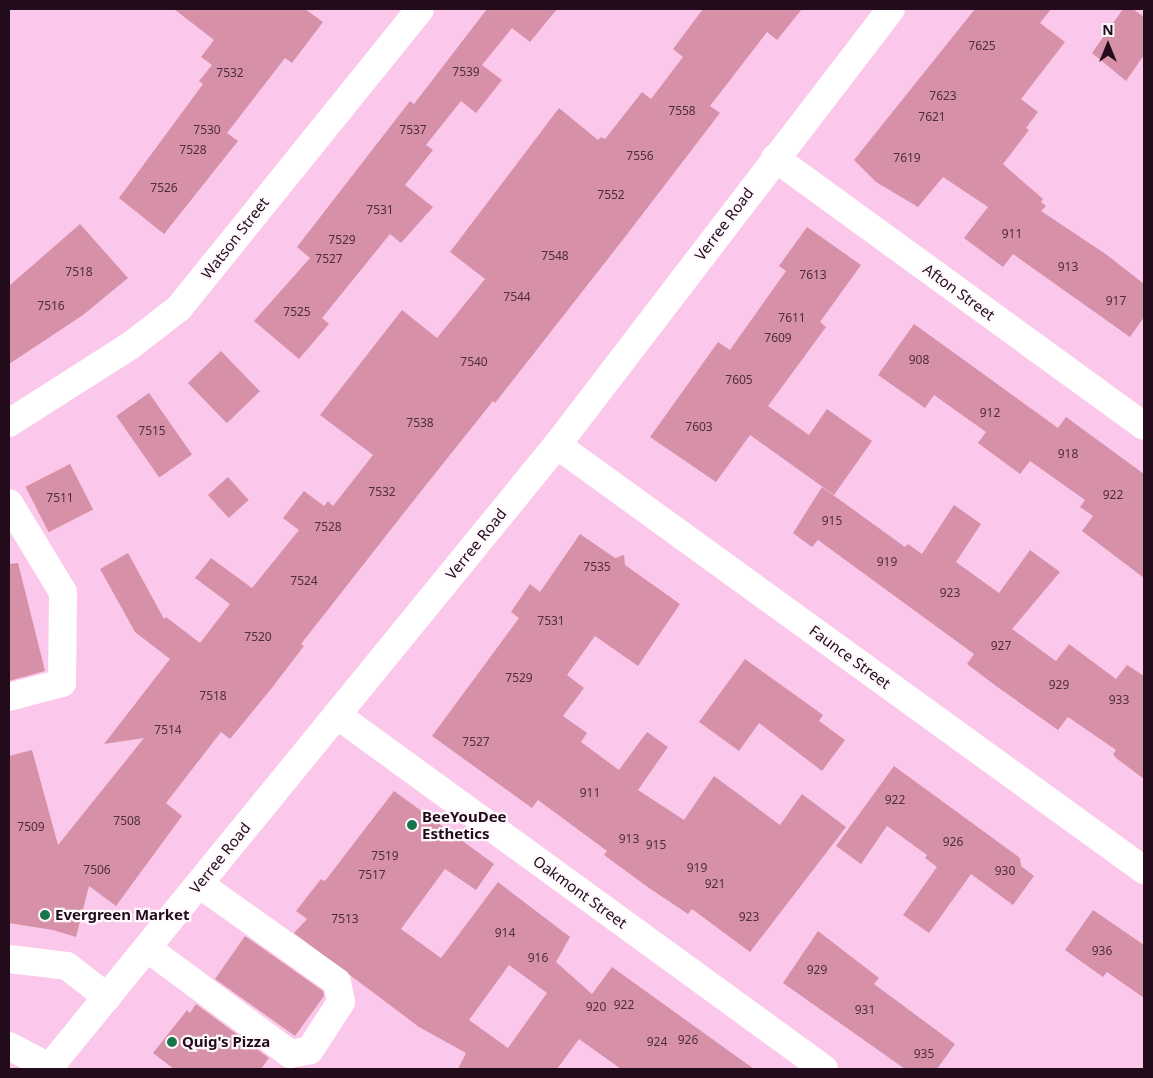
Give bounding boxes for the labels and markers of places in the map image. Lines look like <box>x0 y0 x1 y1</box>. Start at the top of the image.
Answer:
place label: BeeYouDee Esthetics <box>422 807 507 842</box>
marker: BeeYouDee Esthetics <box>406 819 418 831</box>
place label: Evergreen Market <box>55 906 190 924</box>
marker: Evergreen Market <box>39 909 51 921</box>
place label: Quig's Pizza <box>182 1033 270 1051</box>
marker: Quig's Pizza <box>166 1036 178 1048</box>

